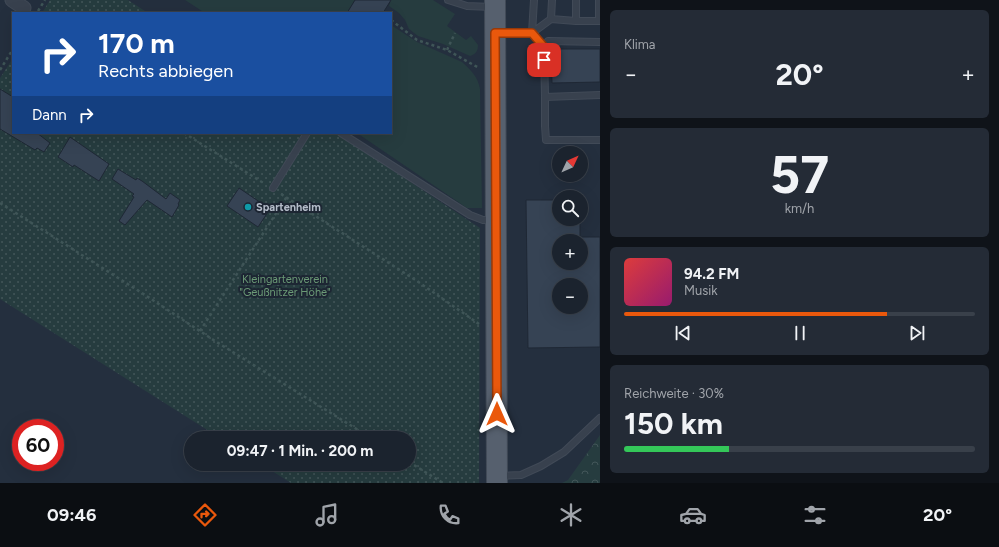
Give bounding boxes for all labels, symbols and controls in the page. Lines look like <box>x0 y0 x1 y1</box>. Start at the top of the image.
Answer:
text: 170 m <box>98 26 175 60</box>
icon: right <box>32 28 84 80</box>
text: Klima <box>624 37 656 52</box>
pin <box>527 43 561 77</box>
icon: arrive <box>533 49 555 71</box>
text: 20° <box>775 56 824 93</box>
text: Rechts abbiegen <box>98 60 233 82</box>
text: − <box>624 61 638 88</box>
text: + <box>961 61 975 88</box>
icon: right <box>75 104 97 126</box>
text: Dann <box>32 106 67 124</box>
text: 57 <box>770 144 829 206</box>
north arrow <box>552 146 588 182</box>
map controls <box>552 146 588 314</box>
button: search <box>552 190 588 226</box>
place label: Spartenheim <box>256 201 321 214</box>
text: km/h <box>785 201 814 216</box>
marker: Spartenheim <box>243 202 253 212</box>
button: + <box>552 234 588 270</box>
text: 94.2 FM <box>684 265 739 283</box>
park label: Kleingartenverein "Geußnitzer Höhe" <box>239 273 331 299</box>
button: − <box>552 278 588 314</box>
text: Musik <box>684 283 718 298</box>
icon: previous <box>672 322 694 344</box>
icon: pause <box>789 322 811 344</box>
icon: next <box>906 322 928 344</box>
text: Reichweite · 30% <box>624 386 724 401</box>
position arrow <box>476 393 518 435</box>
text: 150 km <box>624 405 723 442</box>
speed limit sign: 60 <box>12 419 64 471</box>
text: 09:47 · 1 Min. · 200 m <box>227 442 373 460</box>
icon: directions <box>191 501 219 529</box>
icon: music <box>313 501 341 529</box>
icon: phone <box>435 501 463 529</box>
icon: climate <box>557 501 585 529</box>
icon: car <box>679 501 707 529</box>
icon: filters <box>801 501 829 529</box>
text: 09:46 <box>47 504 96 526</box>
text: 20° <box>923 504 952 526</box>

